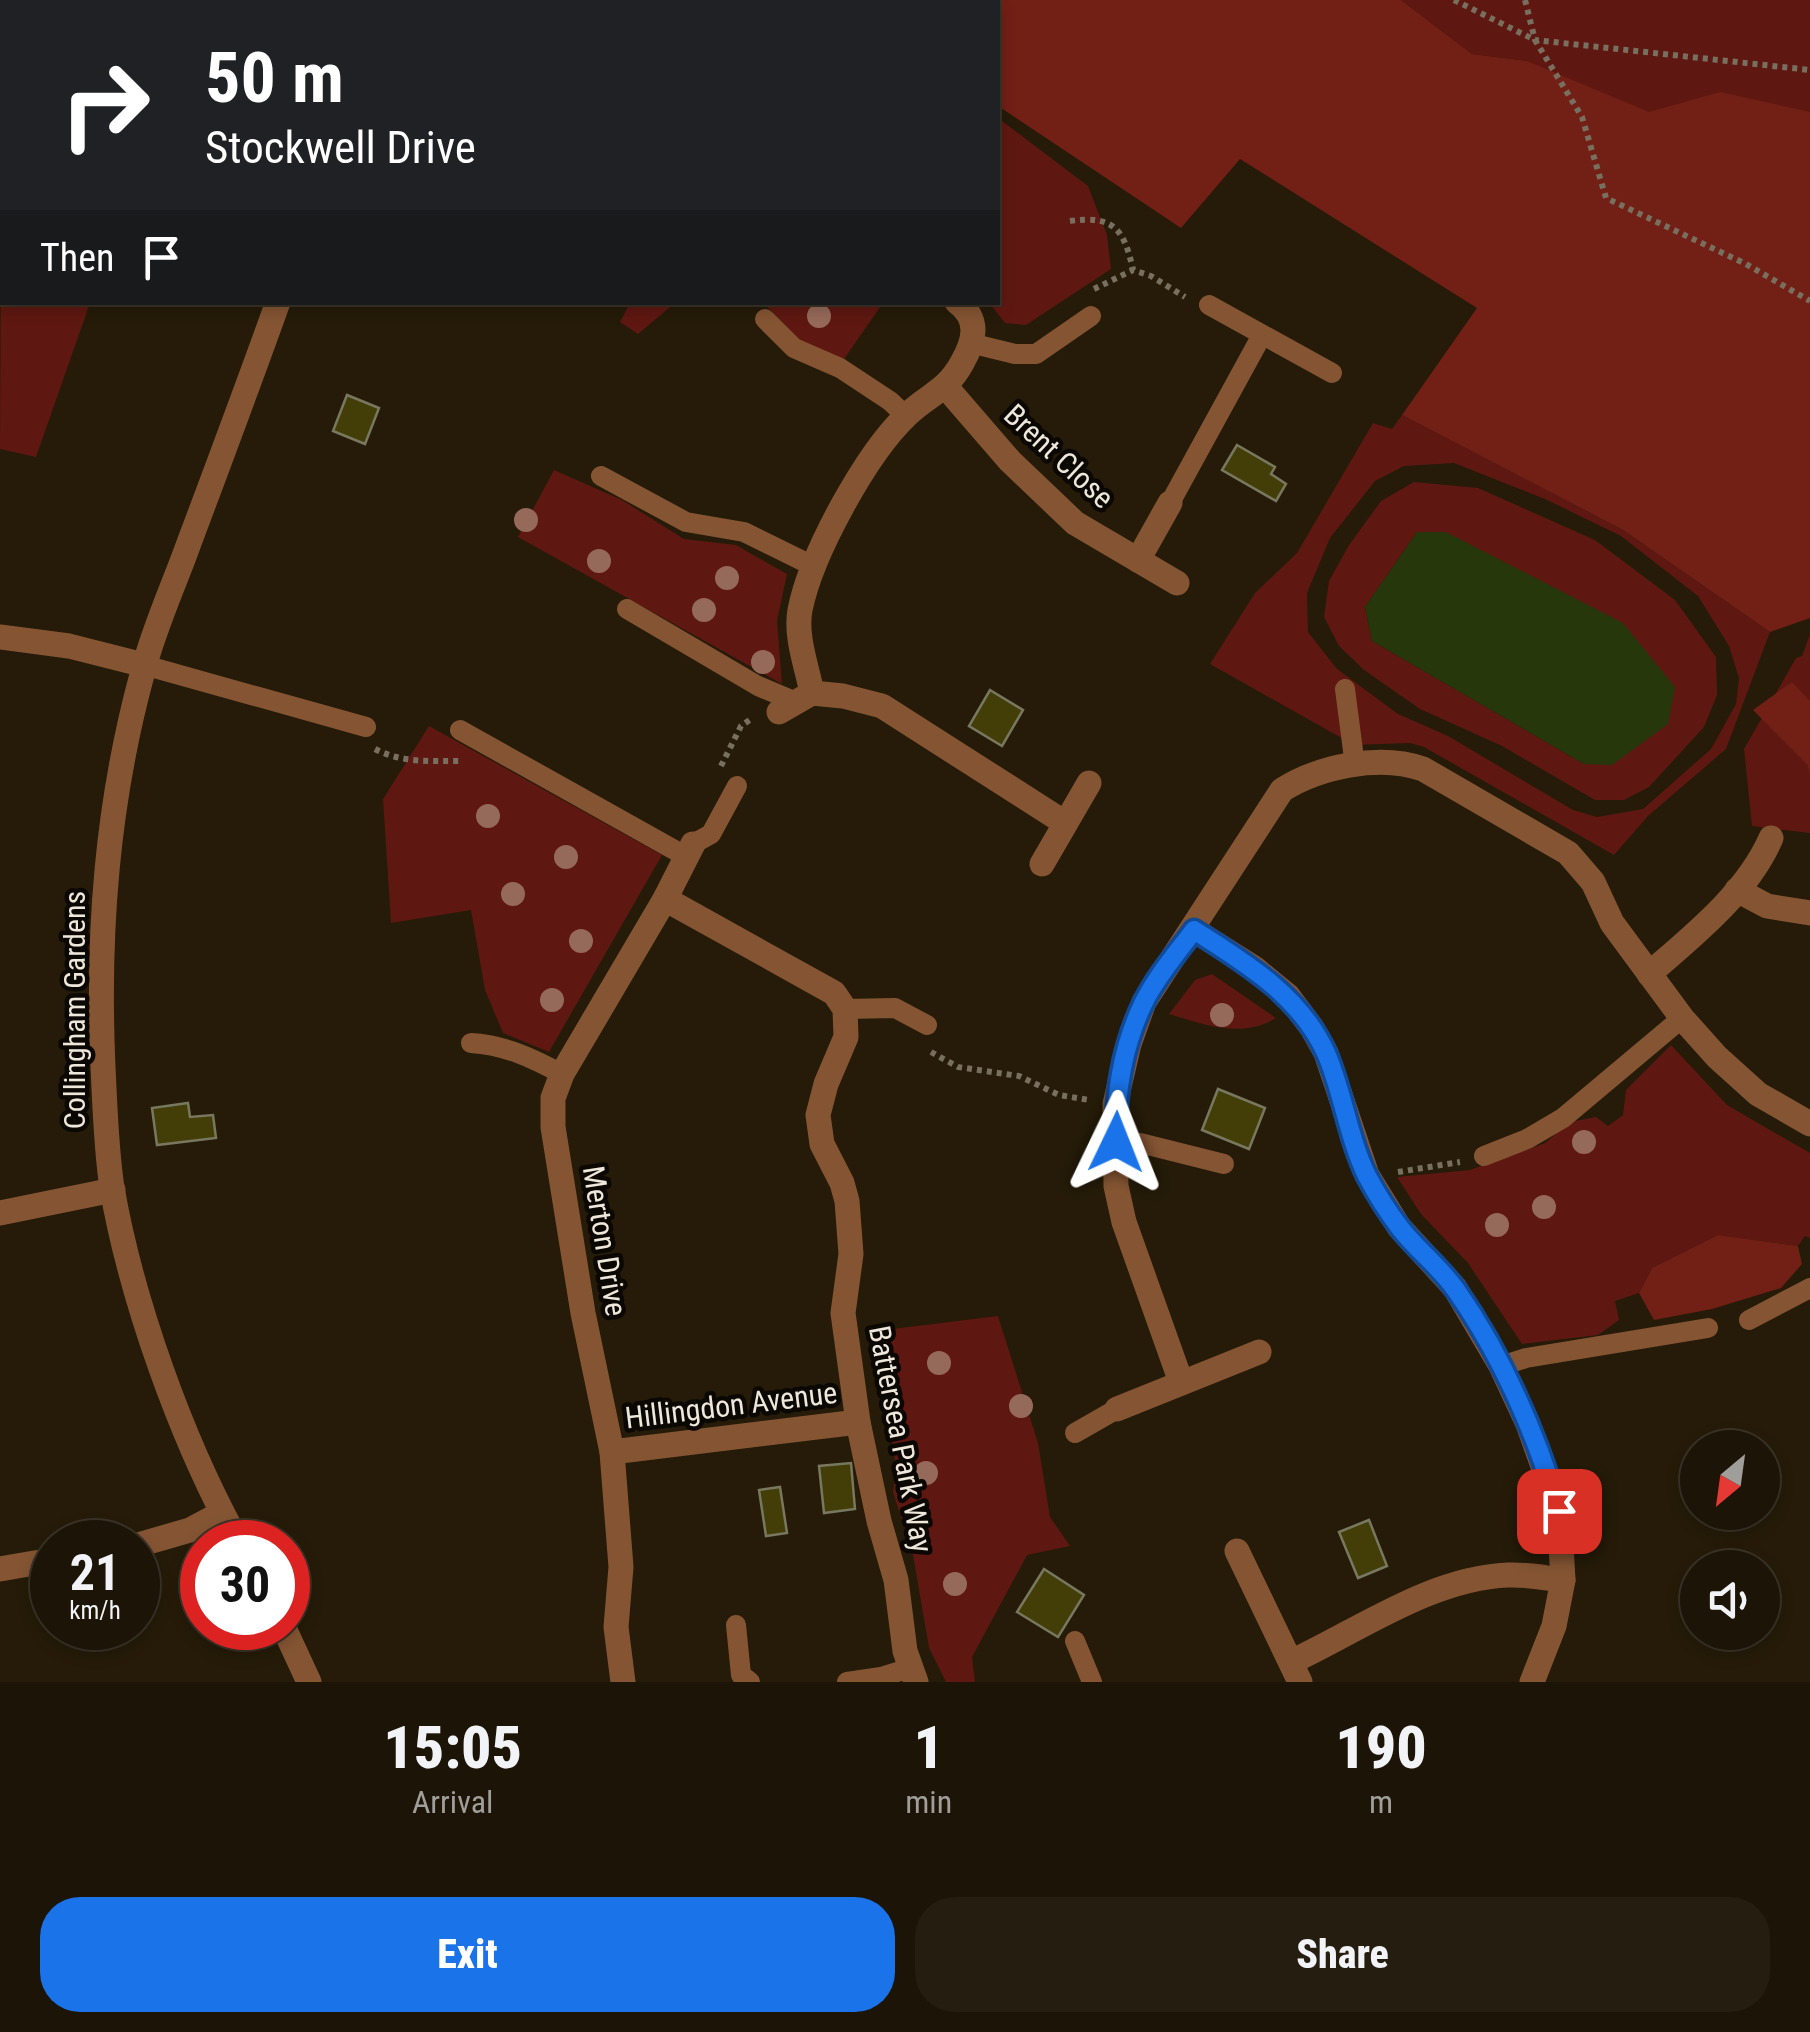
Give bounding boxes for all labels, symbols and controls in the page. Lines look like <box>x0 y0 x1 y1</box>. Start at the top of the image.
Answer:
text: 50 m <box>205 37 344 119</box>
icon: right <box>40 40 170 170</box>
text: Stockwell Drive <box>205 121 476 174</box>
icon: arrive <box>134 230 189 285</box>
text: Then <box>40 236 114 280</box>
street label: Brent Close <box>997 397 1121 515</box>
street label: Collingham Gardens <box>57 891 92 1129</box>
position arrow <box>1064 1090 1168 1194</box>
street label: Merton Drive <box>576 1163 634 1319</box>
street label: Battersea Park Way <box>862 1323 940 1555</box>
street label: Hillingdon Avenue <box>623 1375 839 1435</box>
north arrow <box>1680 1430 1780 1530</box>
map controls <box>1680 1430 1780 1650</box>
pin <box>1517 1469 1602 1554</box>
icon: arrive <box>1532 1484 1587 1539</box>
speed limit sign: 30 <box>180 1520 310 1650</box>
text: 21 <box>70 1544 120 1602</box>
button: sound <box>1680 1550 1780 1650</box>
text: km/h <box>69 1596 121 1625</box>
text: 15:05 <box>383 1712 522 1783</box>
text: 1 <box>913 1712 944 1783</box>
text: 190 <box>1335 1712 1427 1783</box>
text: Arrival <box>412 1783 493 1821</box>
text: min <box>905 1783 952 1821</box>
text: m <box>1369 1783 1393 1821</box>
button: Exit <box>40 1897 895 2012</box>
button: Share <box>915 1897 1770 2012</box>

